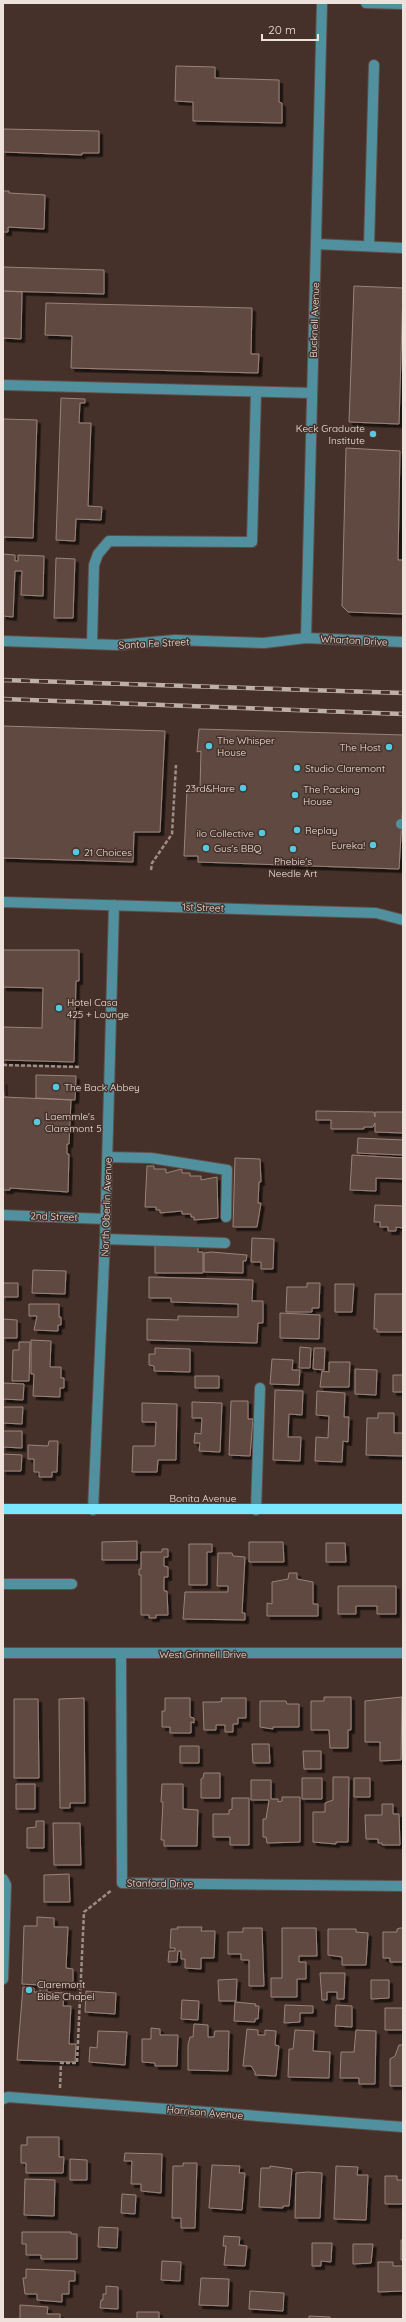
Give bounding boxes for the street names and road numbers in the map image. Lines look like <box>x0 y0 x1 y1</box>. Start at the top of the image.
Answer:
street label: Bucknell Avenue <box>307 282 322 358</box>
street label: Wharton Drive <box>320 632 388 649</box>
street label: Santa Fe Street <box>118 635 190 652</box>
street label: 1st Street <box>182 900 225 915</box>
street label: North Oberlin Avenue <box>98 1157 115 1257</box>
street label: 2nd Street <box>30 1209 79 1224</box>
street label: Bonita Avenue <box>170 1492 237 1505</box>
street label: West Grinnell Drive <box>159 1648 247 1661</box>
street label: Stanford Drive <box>127 1876 194 1891</box>
street label: Harrison Avenue <box>166 2103 244 2122</box>

